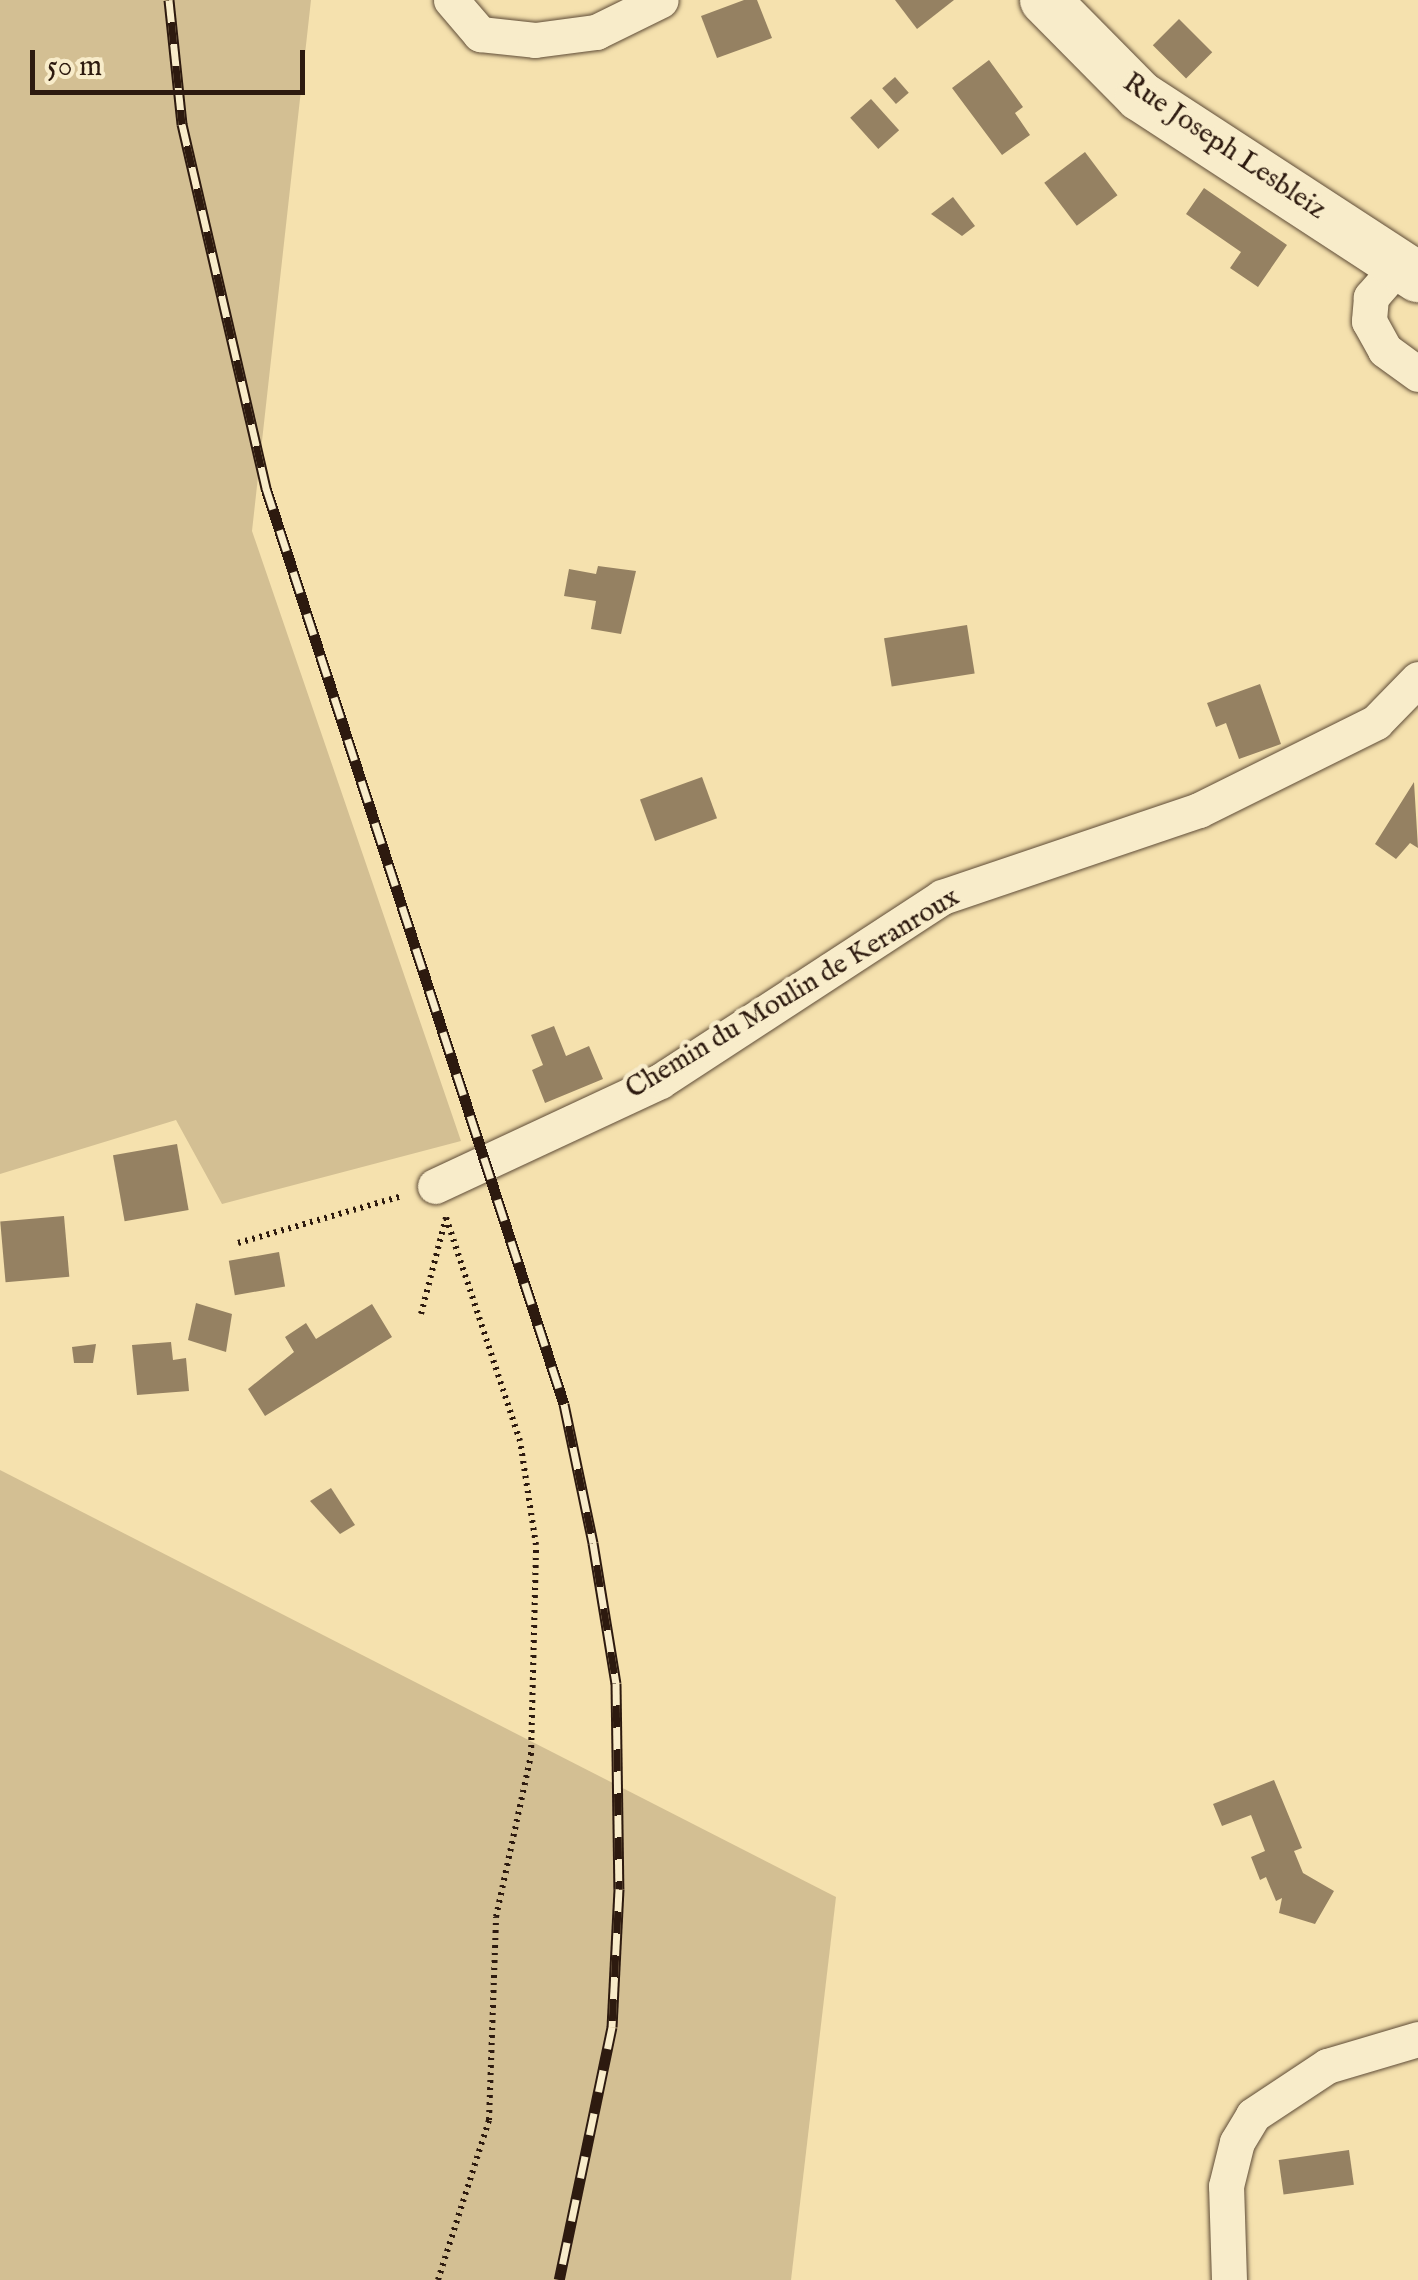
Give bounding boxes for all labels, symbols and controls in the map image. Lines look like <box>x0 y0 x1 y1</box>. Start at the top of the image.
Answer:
scale bar <box>35 30 310 92</box>
text: 50 m <box>47 48 102 86</box>
street label: Rue Joseph Lesbleiz <box>1116 67 1332 227</box>
street label: Chemin du Moulin de Keranroux <box>620 881 966 1107</box>

